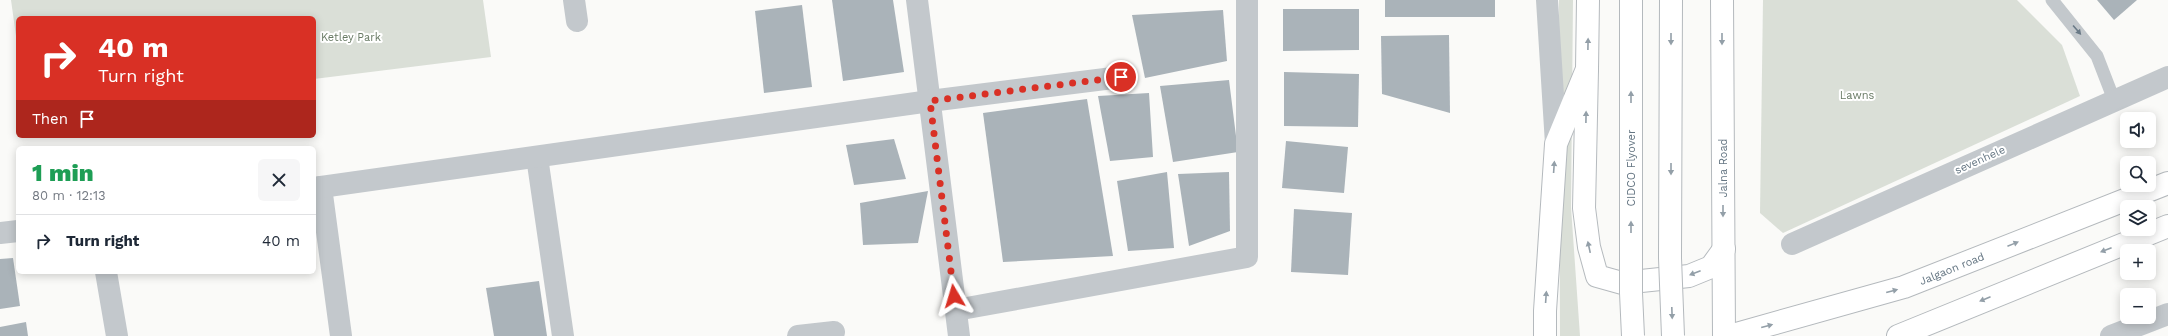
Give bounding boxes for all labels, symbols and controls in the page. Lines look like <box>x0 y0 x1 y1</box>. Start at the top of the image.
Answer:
one-way arrow <box>2072 24 2081 35</box>
text: 40 m <box>98 31 168 64</box>
park label: Ketley Park <box>321 31 381 44</box>
icon: right <box>32 32 84 84</box>
one-way arrow <box>1668 33 1674 46</box>
one-way arrow <box>1719 33 1726 45</box>
one-way arrow <box>1584 38 1591 50</box>
pin <box>1104 60 1138 94</box>
text: Turn right <box>98 65 184 86</box>
icon: arrive <box>1110 66 1132 88</box>
park label: Lawns <box>1840 89 1874 102</box>
one-way arrow <box>1628 90 1634 103</box>
icon: arrive <box>76 108 98 130</box>
text: Then <box>32 110 68 128</box>
one-way arrow <box>1583 110 1589 123</box>
map controls <box>2120 112 2156 324</box>
button: sound <box>2120 112 2156 148</box>
street label: CIDCO Flyover <box>1625 129 1638 206</box>
street label: Jalna Road <box>1717 138 1730 198</box>
street label: sevenhele <box>1953 143 2007 177</box>
button: search <box>2120 156 2156 192</box>
text: 1 min <box>32 159 94 187</box>
button: close <box>258 159 300 201</box>
one-way arrow <box>1551 161 1558 173</box>
one-way arrow <box>1668 163 1674 176</box>
text: 80 m · 12:13 <box>32 188 106 203</box>
button: layers <box>2120 200 2156 236</box>
one-way arrow <box>1720 205 1726 218</box>
one-way arrow <box>1628 220 1634 233</box>
icon: right <box>32 230 54 252</box>
text: Turn right <box>66 232 139 250</box>
text: 40 m <box>262 232 300 250</box>
one-way arrow <box>1586 241 1592 253</box>
one-way arrow <box>2008 241 2020 247</box>
button: + <box>2120 244 2156 280</box>
one-way arrow <box>2099 248 2111 254</box>
street label: Jalgaon road <box>1918 250 1986 288</box>
one-way arrow <box>1689 271 1701 277</box>
position arrow <box>933 275 975 317</box>
one-way arrow <box>1886 288 1898 294</box>
button: − <box>2120 288 2156 324</box>
one-way arrow <box>1542 291 1549 303</box>
one-way arrow <box>1979 297 1991 303</box>
one-way arrow <box>1669 307 1675 320</box>
one-way arrow <box>1760 322 1773 328</box>

